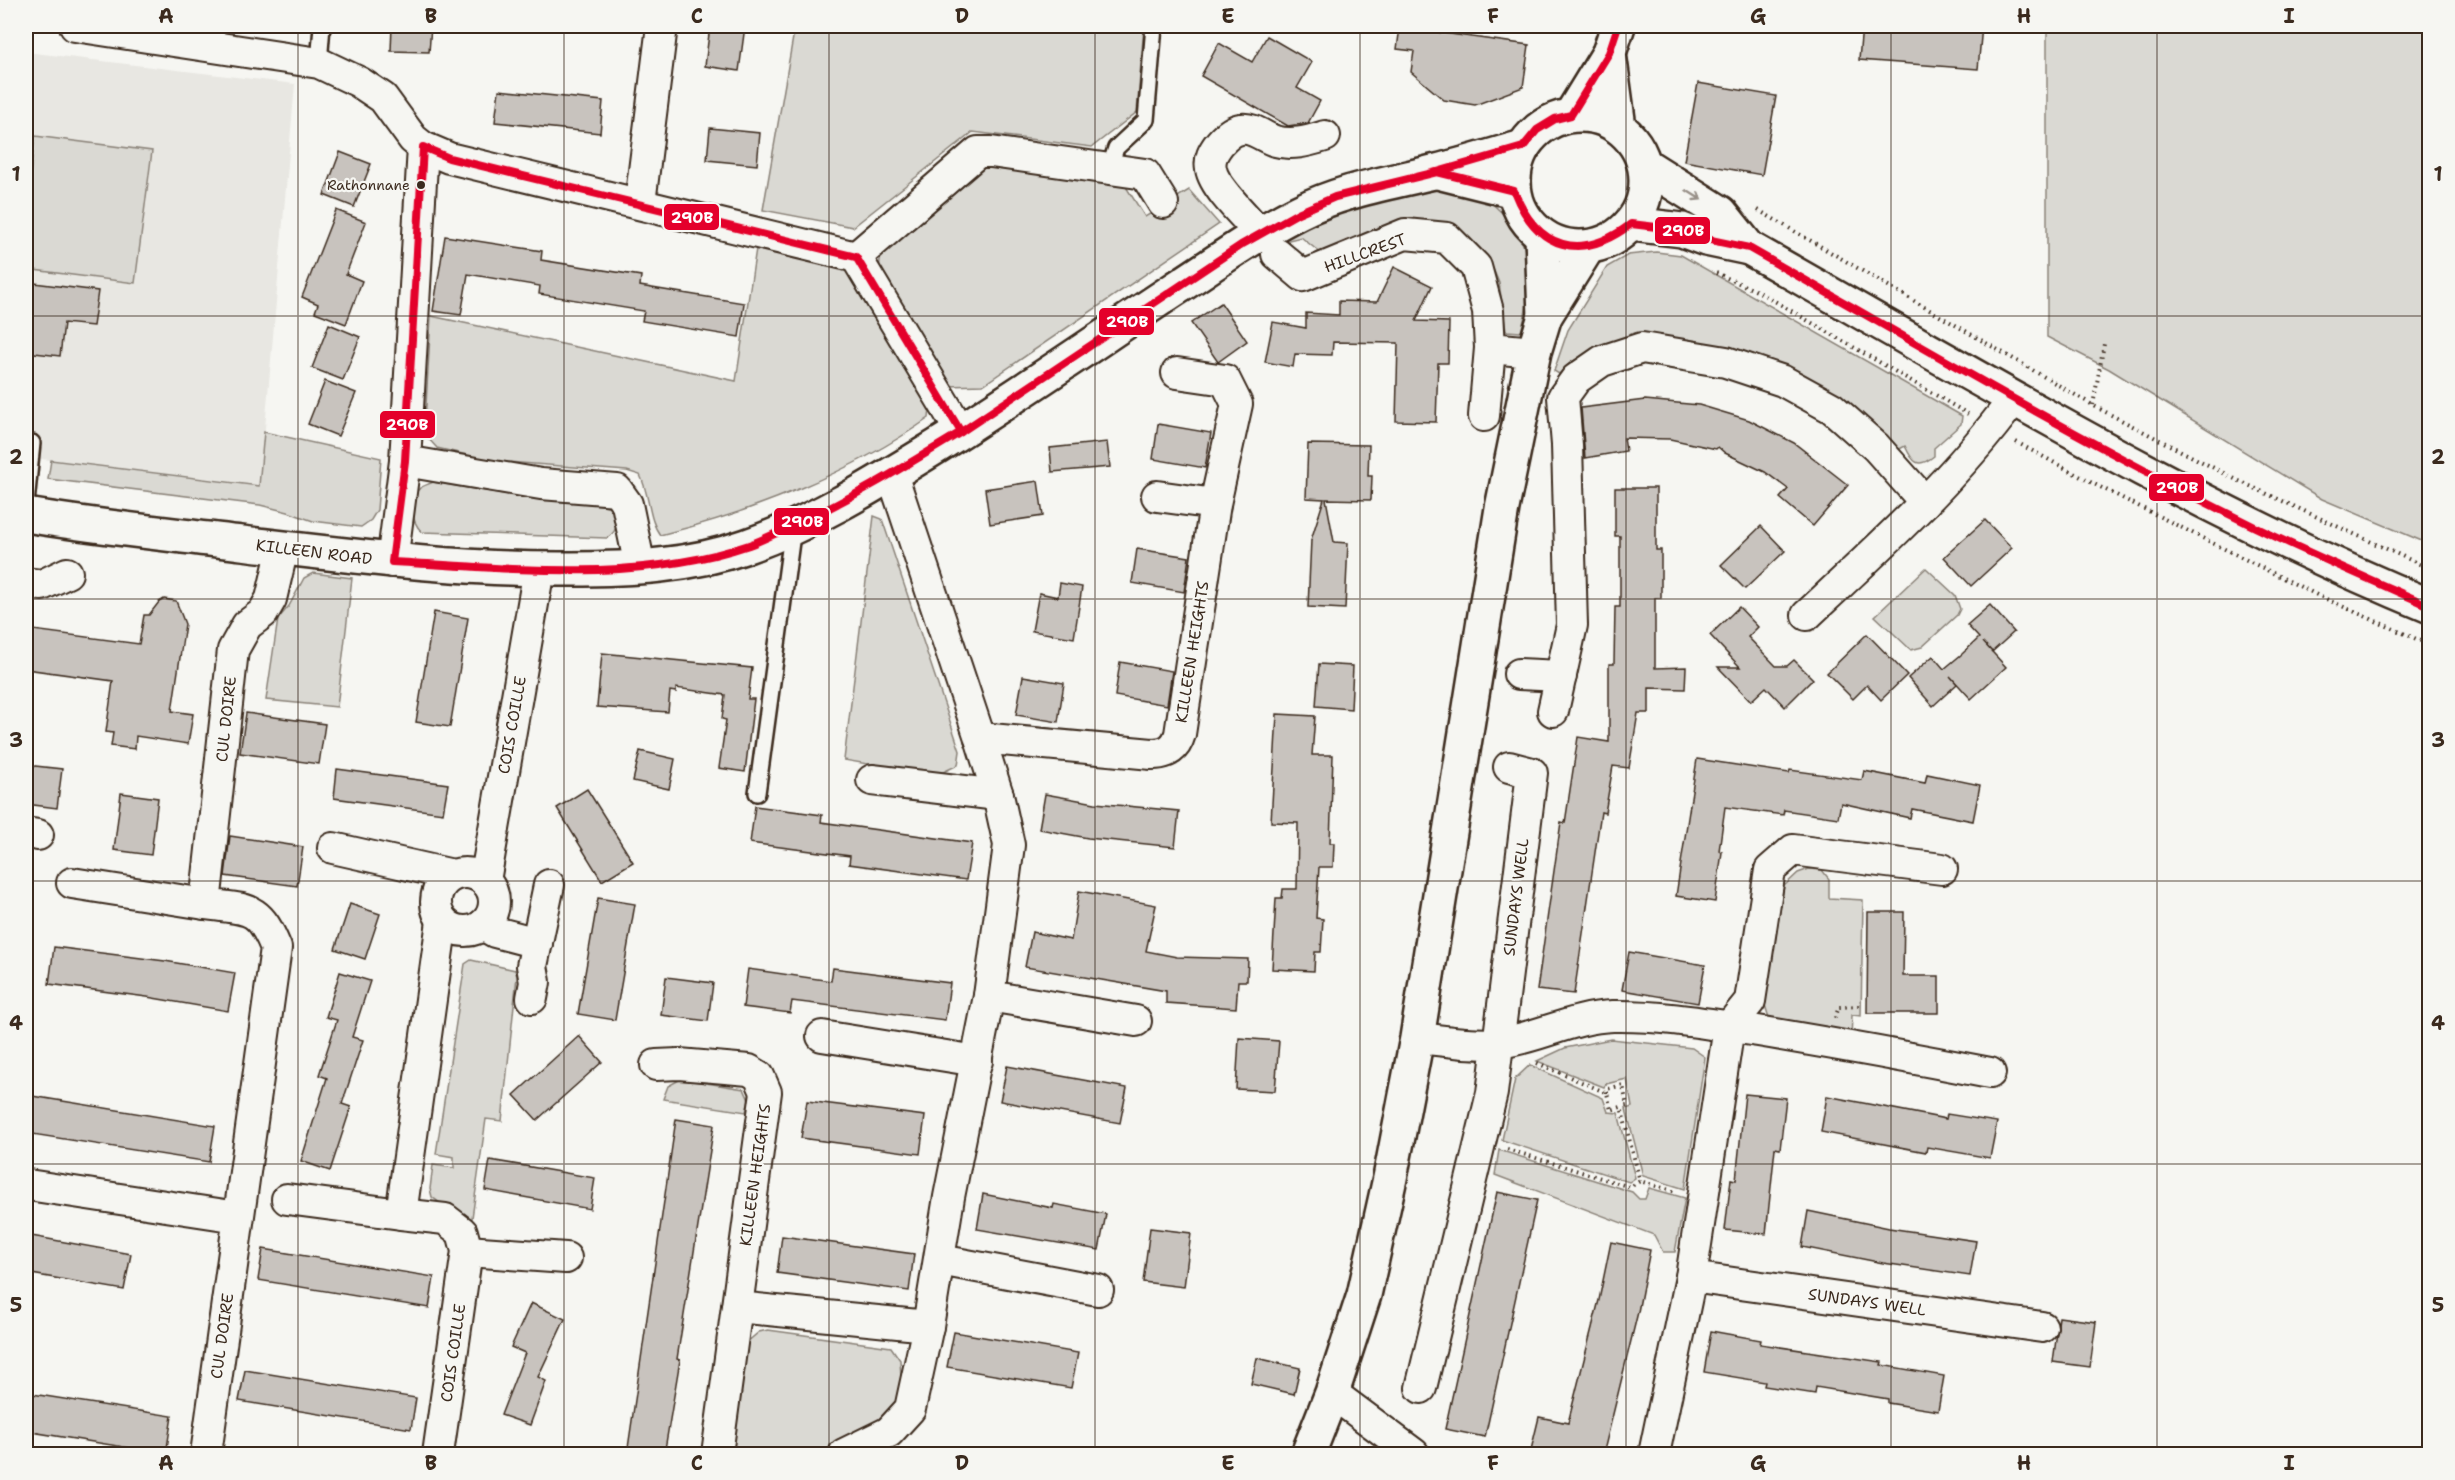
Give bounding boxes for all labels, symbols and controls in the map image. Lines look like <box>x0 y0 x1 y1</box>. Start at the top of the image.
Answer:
text: A <box>158 3 174 29</box>
text: B <box>425 3 437 29</box>
text: C <box>691 3 703 29</box>
text: D <box>955 3 969 29</box>
text: E <box>1221 3 1235 29</box>
text: F <box>1487 3 1499 29</box>
text: G <box>1750 3 1766 29</box>
text: H <box>2017 3 2031 29</box>
text: I <box>2283 3 2295 29</box>
text: 1 <box>11 161 21 187</box>
text: 1 <box>2433 161 2443 187</box>
place label: Rathonnane <box>327 176 410 194</box>
marker: Rathonnane <box>415 179 427 191</box>
one-way arrow <box>1685 190 1702 202</box>
line badge: 290B <box>663 203 720 231</box>
text: 290B <box>671 207 713 228</box>
line badge: 290B <box>1654 216 1711 245</box>
text: 290B <box>1662 220 1704 241</box>
street label: HILLCREST <box>1321 228 1409 278</box>
line badge: 290B <box>1098 307 1155 336</box>
text: 290B <box>1106 311 1148 332</box>
line badge: 290B <box>379 410 436 439</box>
text: 290B <box>386 414 428 435</box>
text: 2 <box>9 444 23 470</box>
text: 2 <box>2431 444 2445 470</box>
line badge: 290B <box>2148 473 2205 502</box>
text: 290B <box>2156 477 2198 498</box>
line badge: 290B <box>773 507 830 536</box>
text: 290B <box>781 511 823 532</box>
street label: KILLEEN ROAD <box>255 534 373 570</box>
street label: KILLEEN HEIGHTS <box>1170 579 1214 725</box>
street label: COIS COILLE <box>493 674 531 776</box>
street label: CUL DOIRE <box>211 675 241 763</box>
text: 3 <box>9 727 23 753</box>
text: 3 <box>2431 727 2445 753</box>
street label: SUNDAYS WELL <box>1498 837 1534 957</box>
text: 4 <box>9 1010 23 1036</box>
text: 4 <box>2431 1010 2445 1036</box>
street label: KILLEEN HEIGHTS <box>735 1102 775 1248</box>
street label: SUNDAYS WELL <box>1807 1283 1927 1321</box>
text: 5 <box>10 1292 22 1318</box>
street label: CUL DOIRE <box>206 1292 238 1380</box>
text: 5 <box>2432 1292 2444 1318</box>
street label: COIS COILLE <box>436 1302 470 1404</box>
text: A <box>158 1450 174 1476</box>
text: B <box>425 1450 437 1476</box>
text: C <box>691 1450 703 1476</box>
text: D <box>955 1450 969 1476</box>
text: E <box>1221 1450 1235 1476</box>
text: F <box>1487 1450 1499 1476</box>
text: G <box>1750 1450 1766 1476</box>
text: H <box>2017 1450 2031 1476</box>
text: I <box>2283 1450 2295 1476</box>

